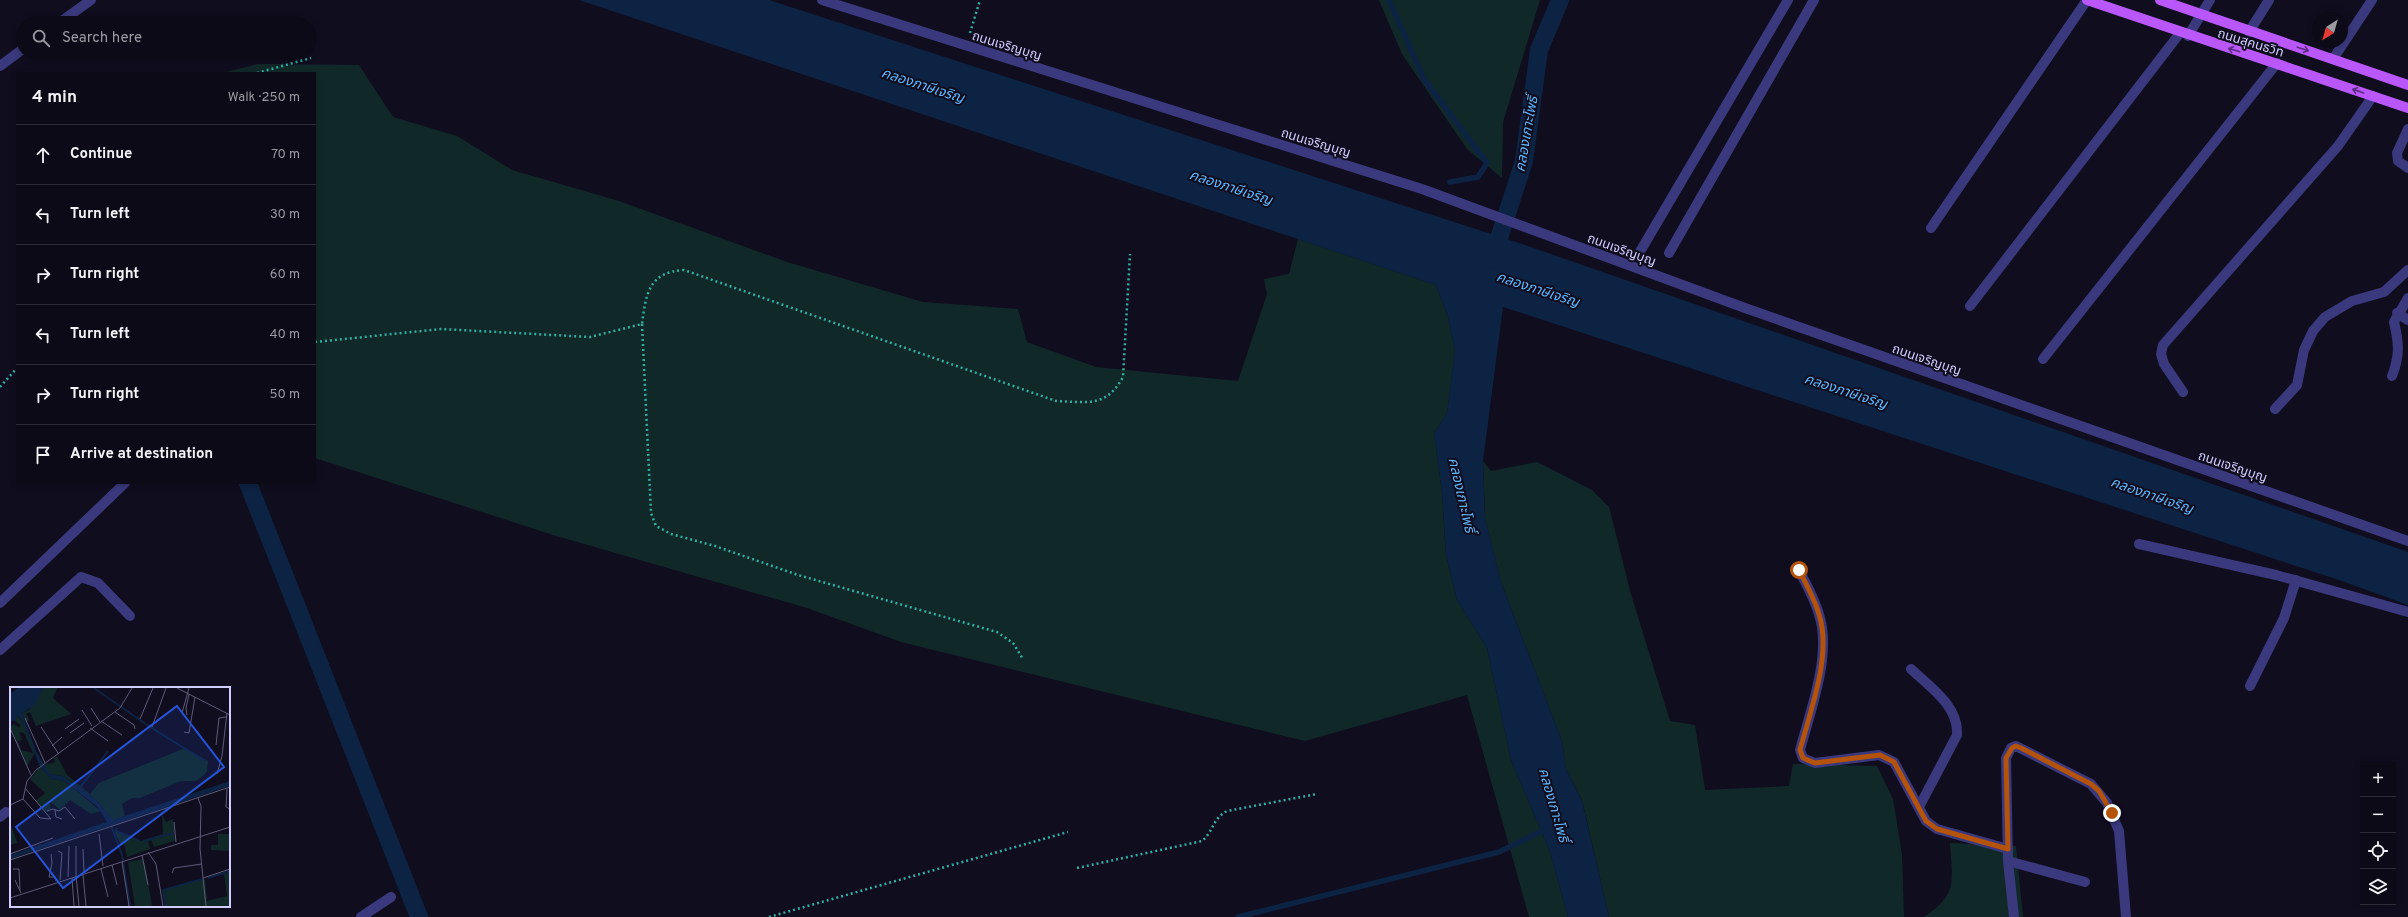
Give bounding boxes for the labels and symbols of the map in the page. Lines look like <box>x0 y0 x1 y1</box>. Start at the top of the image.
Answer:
north arrow <box>2312 12 2348 48</box>
street label: ถนนสุคนธวิท <box>2215 26 2286 62</box>
street label: ถนนเจริญบุญ <box>970 29 1043 65</box>
one-way arrow <box>2228 46 2241 53</box>
one-way arrow <box>2296 46 2309 53</box>
water label: คลองภาษีเจริญ <box>879 65 967 108</box>
one-way arrow <box>2352 86 2364 94</box>
water label: คลองเกาะโพธิ์ <box>1511 91 1543 173</box>
street label: ถนนเจริญบุญ <box>1279 126 1352 162</box>
water label: คลองภาษีเจริญ <box>1187 167 1275 210</box>
street label: ถนนเจริญบุญ <box>1585 231 1658 271</box>
water label: คลองภาษีเจริญ <box>1494 269 1582 312</box>
street label: ถนนเจริญบุญ <box>1890 342 1963 380</box>
water label: คลองภาษีเจริญ <box>1802 371 1890 414</box>
street label: ถนนเจริญบุญ <box>2196 449 2269 487</box>
water label: คลองเกาะโพธิ์ <box>1444 456 1480 539</box>
water label: คลองภาษีเจริญ <box>2108 474 2196 519</box>
route start <box>1790 561 1808 579</box>
inset map <box>10 687 230 907</box>
water label: คลองเกาะโพธิ์ <box>1534 766 1574 849</box>
route end <box>2103 804 2121 822</box>

